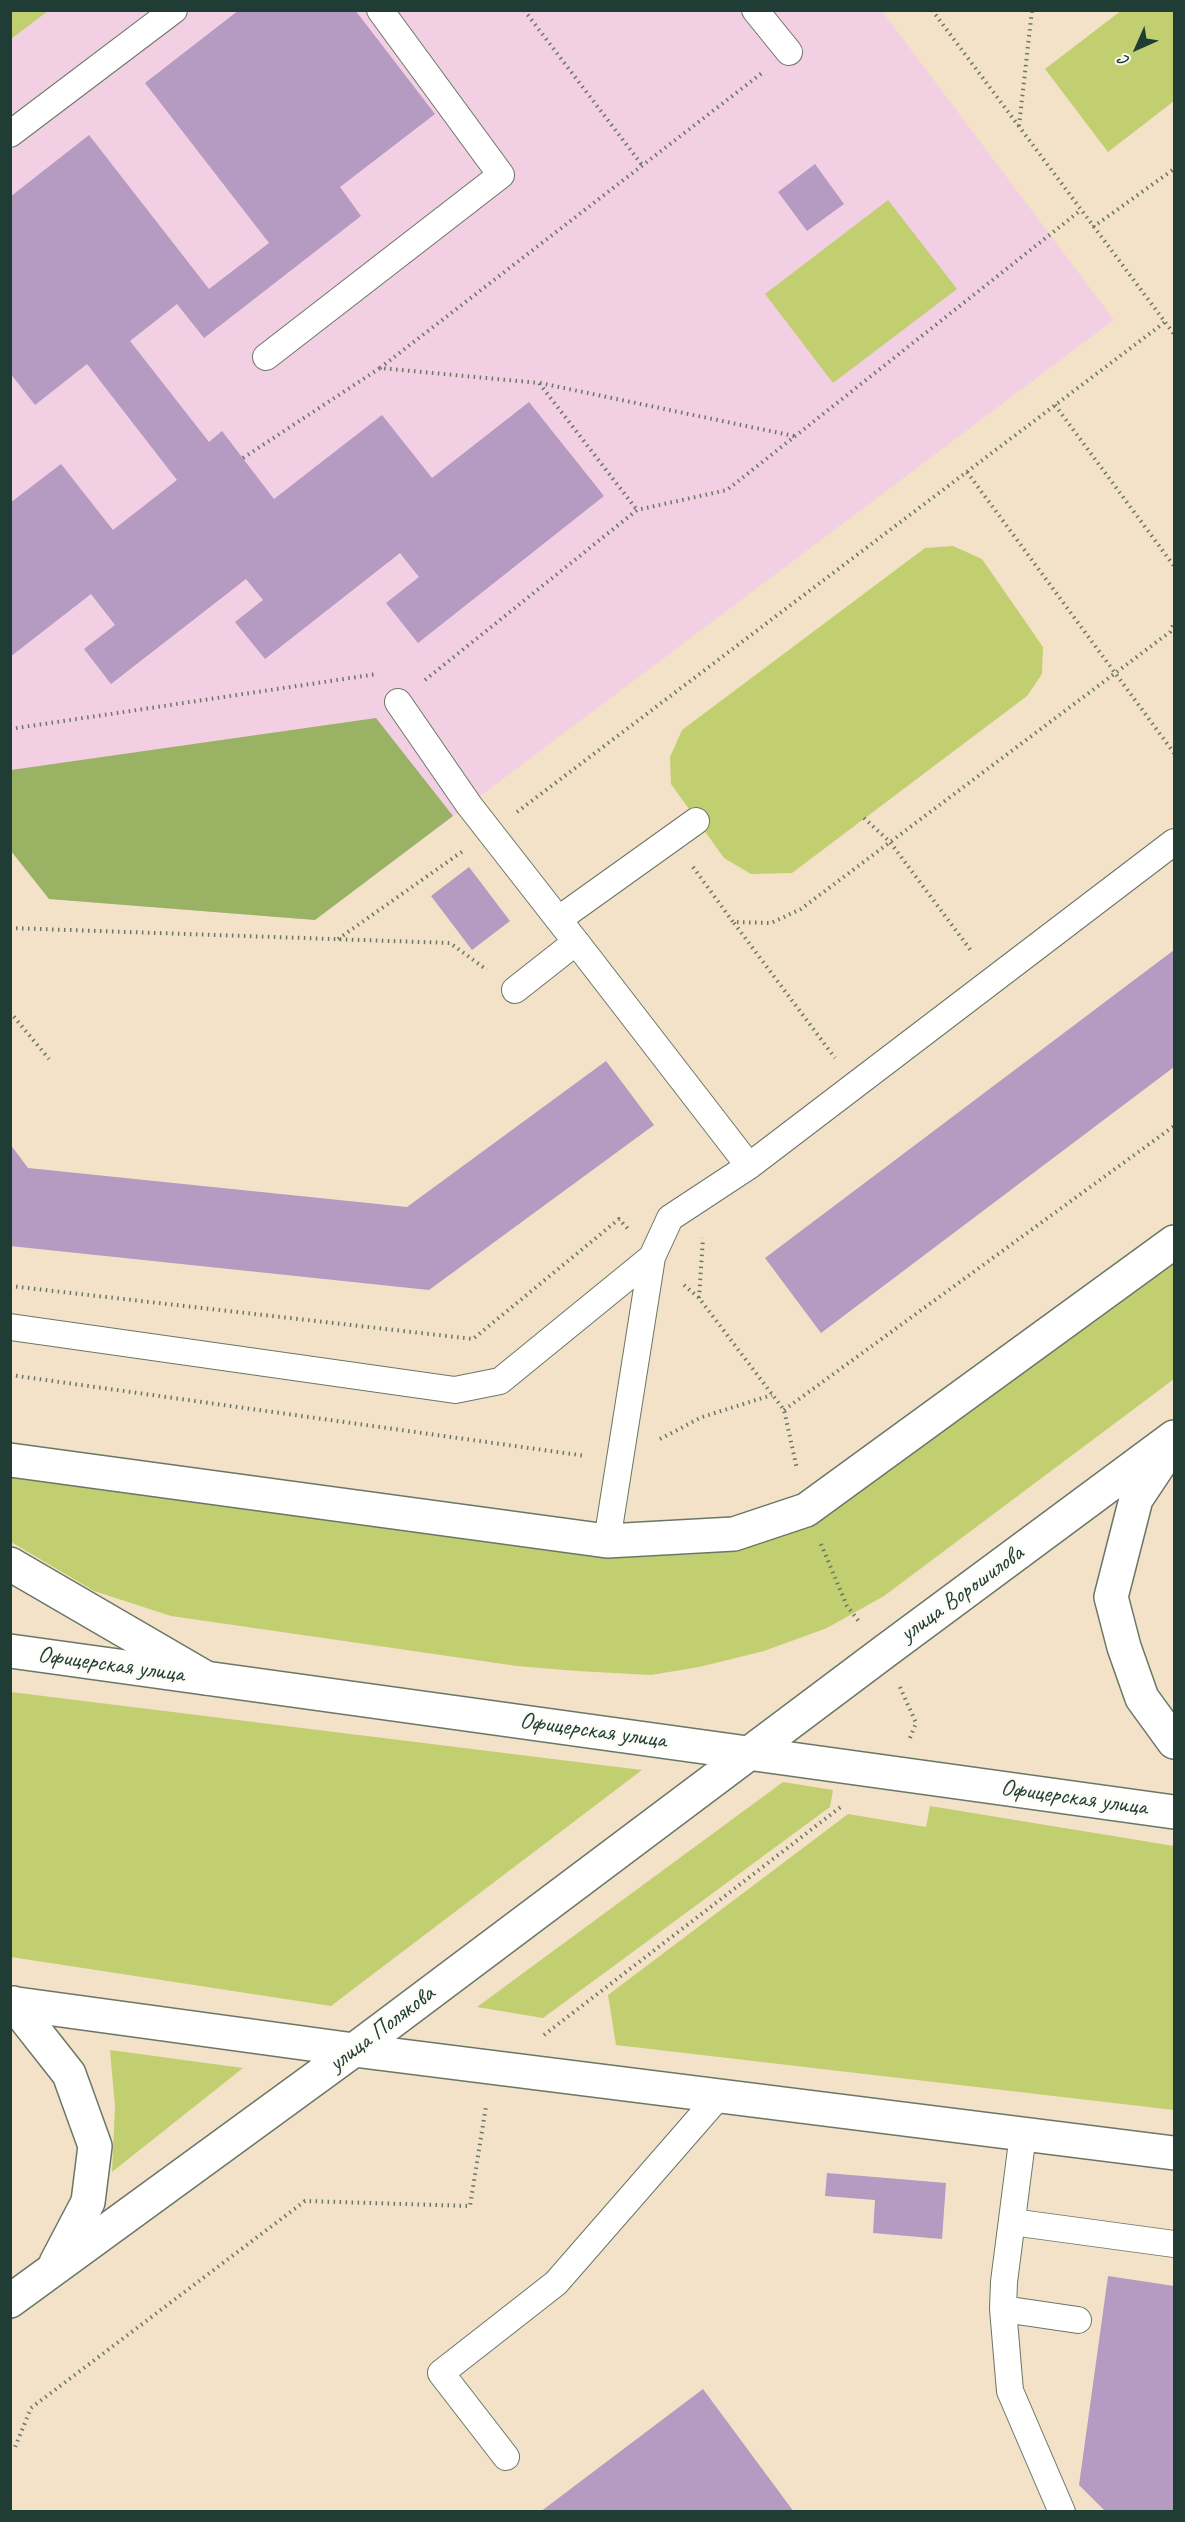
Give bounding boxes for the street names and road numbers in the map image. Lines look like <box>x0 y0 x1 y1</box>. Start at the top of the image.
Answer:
street label: улица Ворошилова <box>895 1539 1029 1649</box>
street label: Офицерская улица <box>36 1640 186 1690</box>
street label: Офицерская улица <box>518 1706 668 1756</box>
street label: Офицерская улица <box>999 1773 1149 1823</box>
street label: улица Полякова <box>323 1980 441 2078</box>

